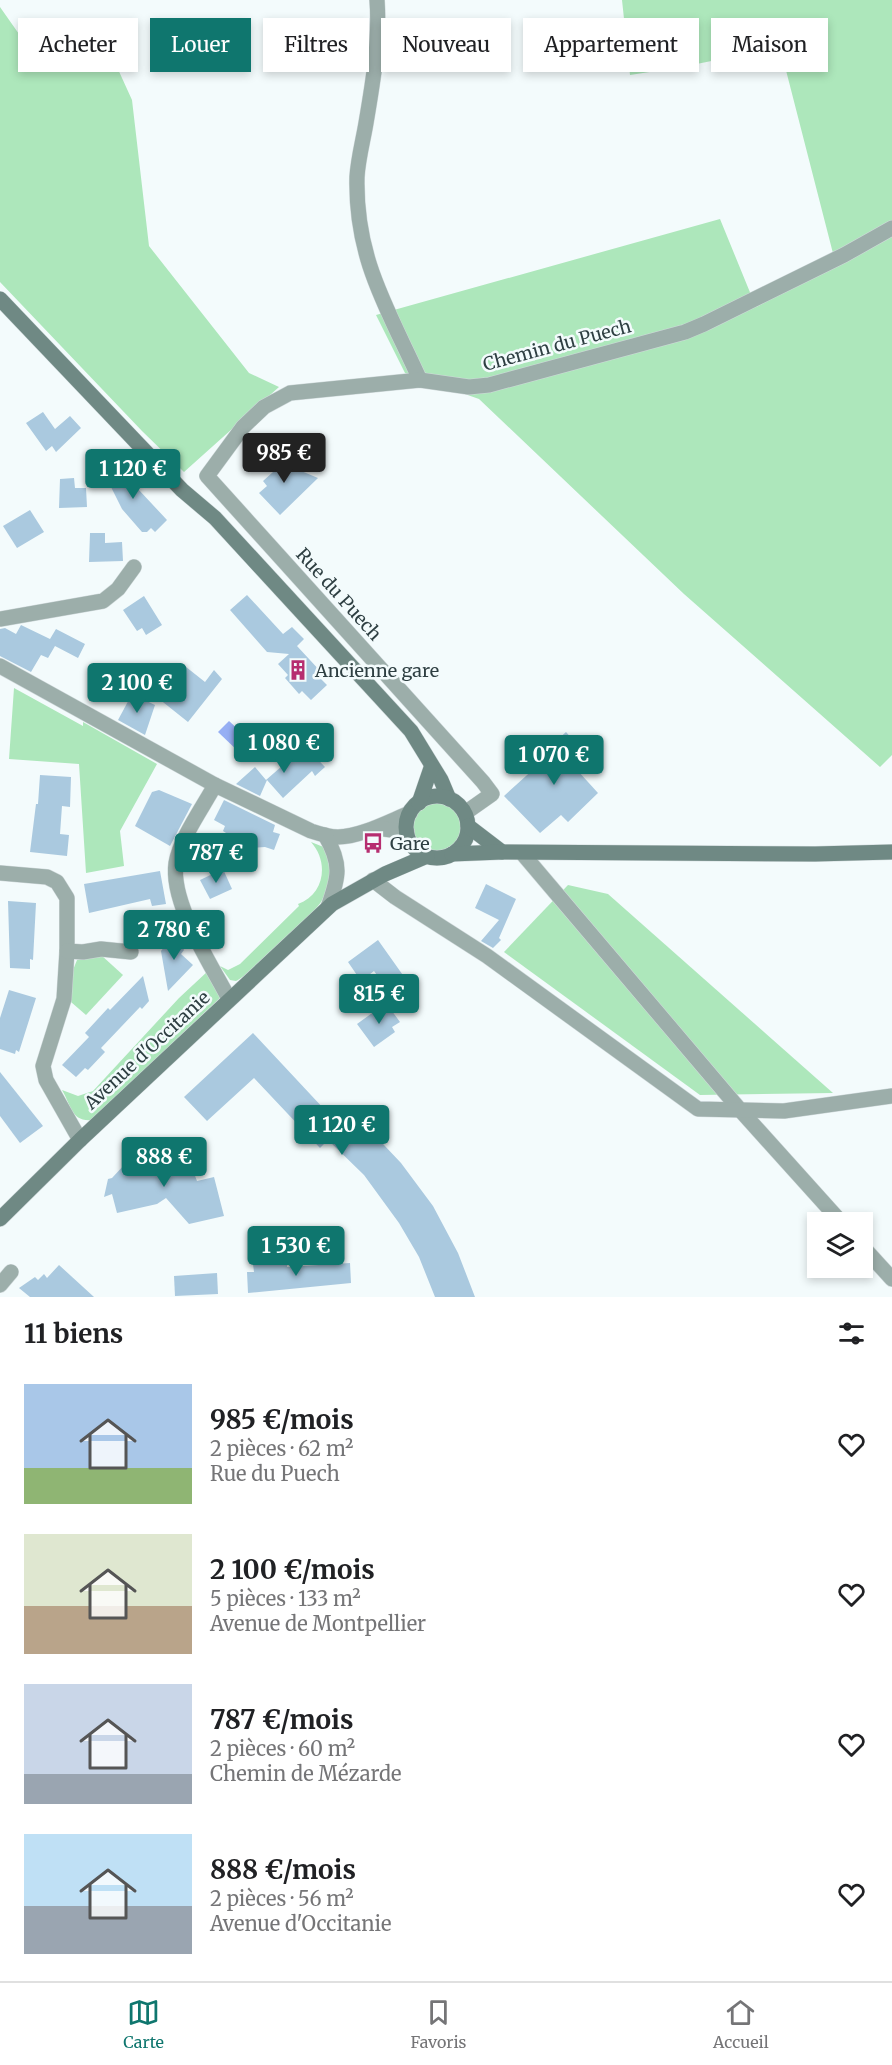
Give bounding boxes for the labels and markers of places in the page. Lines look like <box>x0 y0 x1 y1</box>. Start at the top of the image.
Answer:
pin: 985 € <box>242 433 326 484</box>
pin: 1 120 € <box>78 449 188 500</box>
building icon: Ancienne gare <box>286 658 310 682</box>
place label: Ancienne gare <box>314 659 439 682</box>
pin: 2 100 € <box>82 663 192 714</box>
pin: 1 080 € <box>229 723 339 774</box>
pin: 1 070 € <box>499 735 609 786</box>
bus stop icon: Gare <box>361 831 385 855</box>
place label: Gare <box>390 832 430 855</box>
pin: 787 € <box>174 833 258 884</box>
pin: 2 780 € <box>119 910 229 961</box>
pin: 815 € <box>337 974 421 1025</box>
pin: 1 120 € <box>287 1105 397 1156</box>
pin: 888 € <box>122 1137 206 1188</box>
pin: 1 530 € <box>241 1226 351 1277</box>

